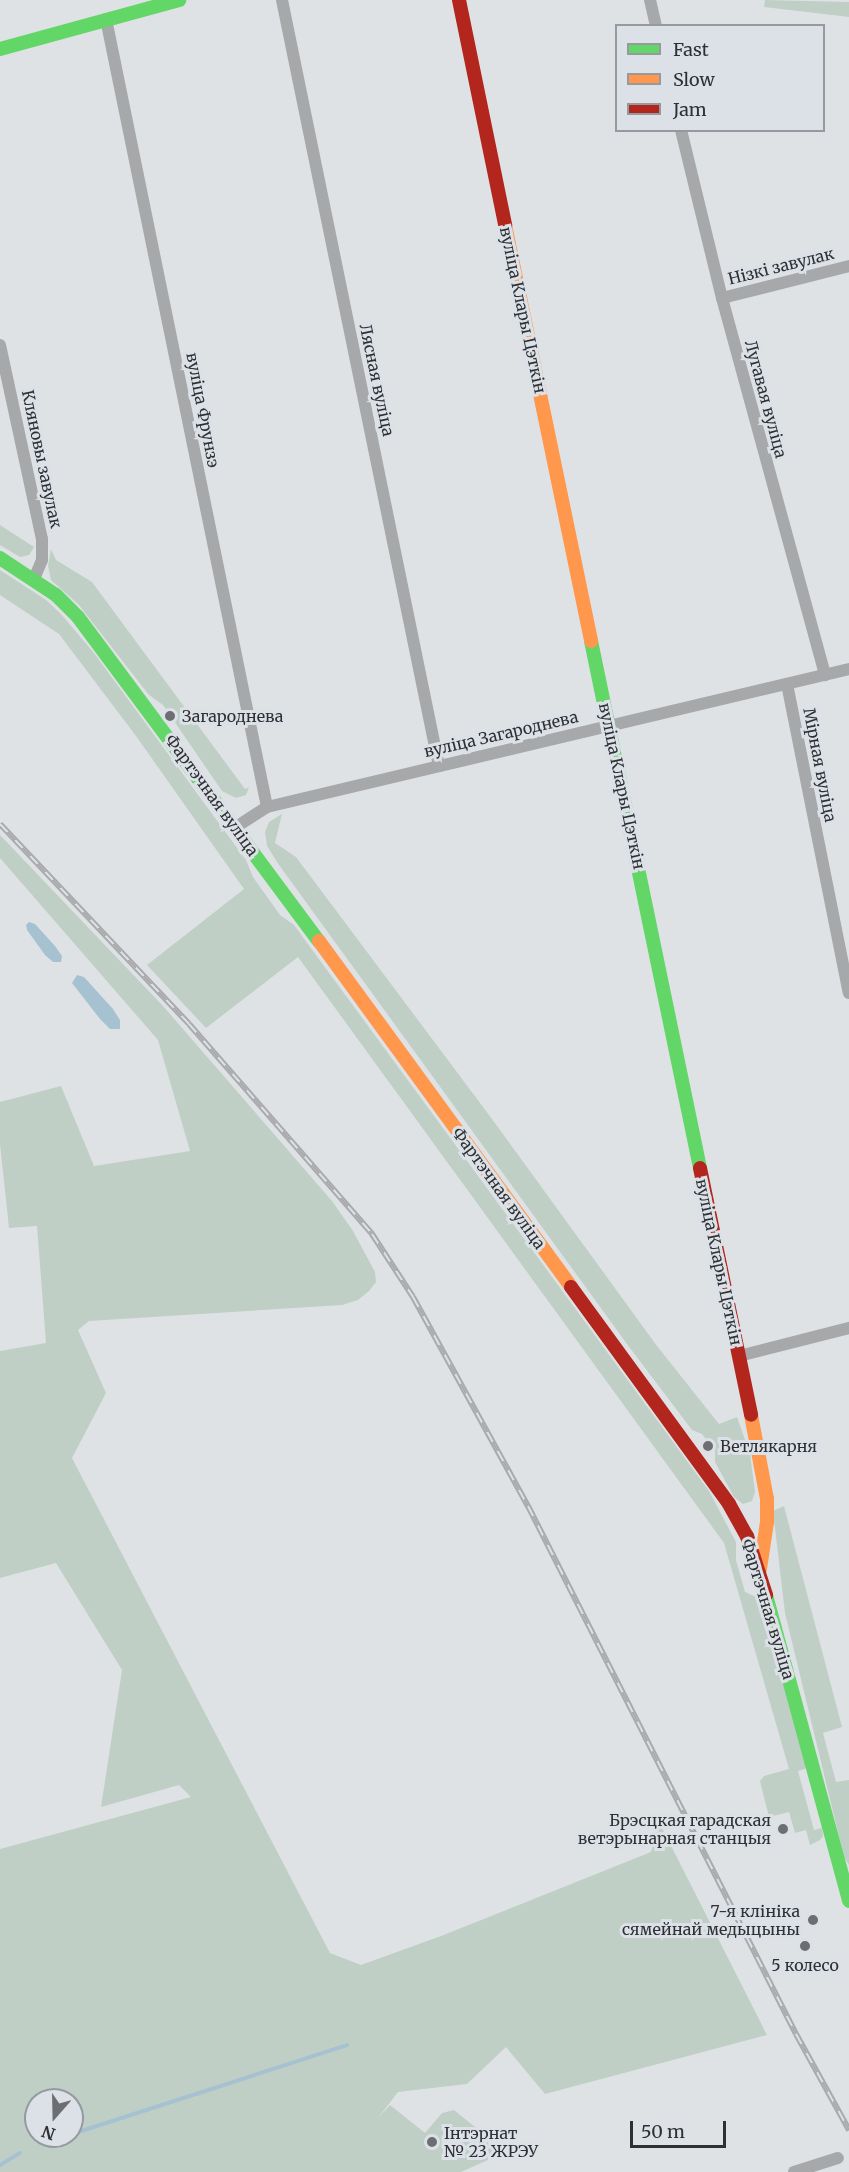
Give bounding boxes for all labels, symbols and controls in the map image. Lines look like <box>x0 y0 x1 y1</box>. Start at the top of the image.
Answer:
legend <box>615 24 825 132</box>
text: Fast <box>673 38 709 61</box>
text: Slow <box>673 68 715 91</box>
text: Jam <box>673 98 707 121</box>
street label: вуліца Клары Цэткін <box>496 225 550 395</box>
street label: Нізкі завулак <box>726 244 836 288</box>
street label: Лясная вуліца <box>356 322 398 438</box>
street label: Лугавая вуліца <box>741 338 791 460</box>
street label: вуліца Фрунзэ <box>182 351 224 469</box>
street label: Кляновы завулак <box>18 388 66 530</box>
street label: вуліца Клары Цэткін <box>595 701 649 871</box>
place label: Загароднева <box>182 706 283 726</box>
street label: Мірная вуліца <box>800 706 840 824</box>
street label: вуліца Загароднева <box>422 707 580 761</box>
marker: Загароднева <box>163 709 177 723</box>
street label: Фартэчная вуліца <box>161 730 263 860</box>
street label: Фартэчная вуліца <box>448 1123 550 1253</box>
street label: вуліца Клары Цэткін <box>692 1177 746 1347</box>
place label: Ветлякарня <box>720 1436 817 1456</box>
marker: Ветлякарня <box>701 1439 715 1453</box>
street label: Фартэчная вуліца <box>738 1536 798 1682</box>
place label: Брэсцкая гарадская ветэрынарная станцыя <box>578 1810 771 1848</box>
marker: Брэсцкая гарадская ветэрынарная станцыя <box>776 1822 790 1836</box>
place label: 7-я клініка сямейнай медыцыны <box>622 1901 800 1939</box>
marker: 7-я клініка сямейнай медыцыны <box>804 1911 822 1929</box>
marker: 5 колесо <box>798 1939 812 1953</box>
place label: 5 колесо <box>771 1955 839 1975</box>
north arrow <box>24 2088 84 2148</box>
scale bar <box>633 2109 729 2147</box>
text: 50 m <box>641 2120 685 2143</box>
text: N <box>39 2121 58 2145</box>
place label: Інтэрнат № 23 ЖРЭУ <box>444 2123 538 2161</box>
marker: Інтэрнат № 23 ЖРЭУ <box>425 2135 439 2149</box>

